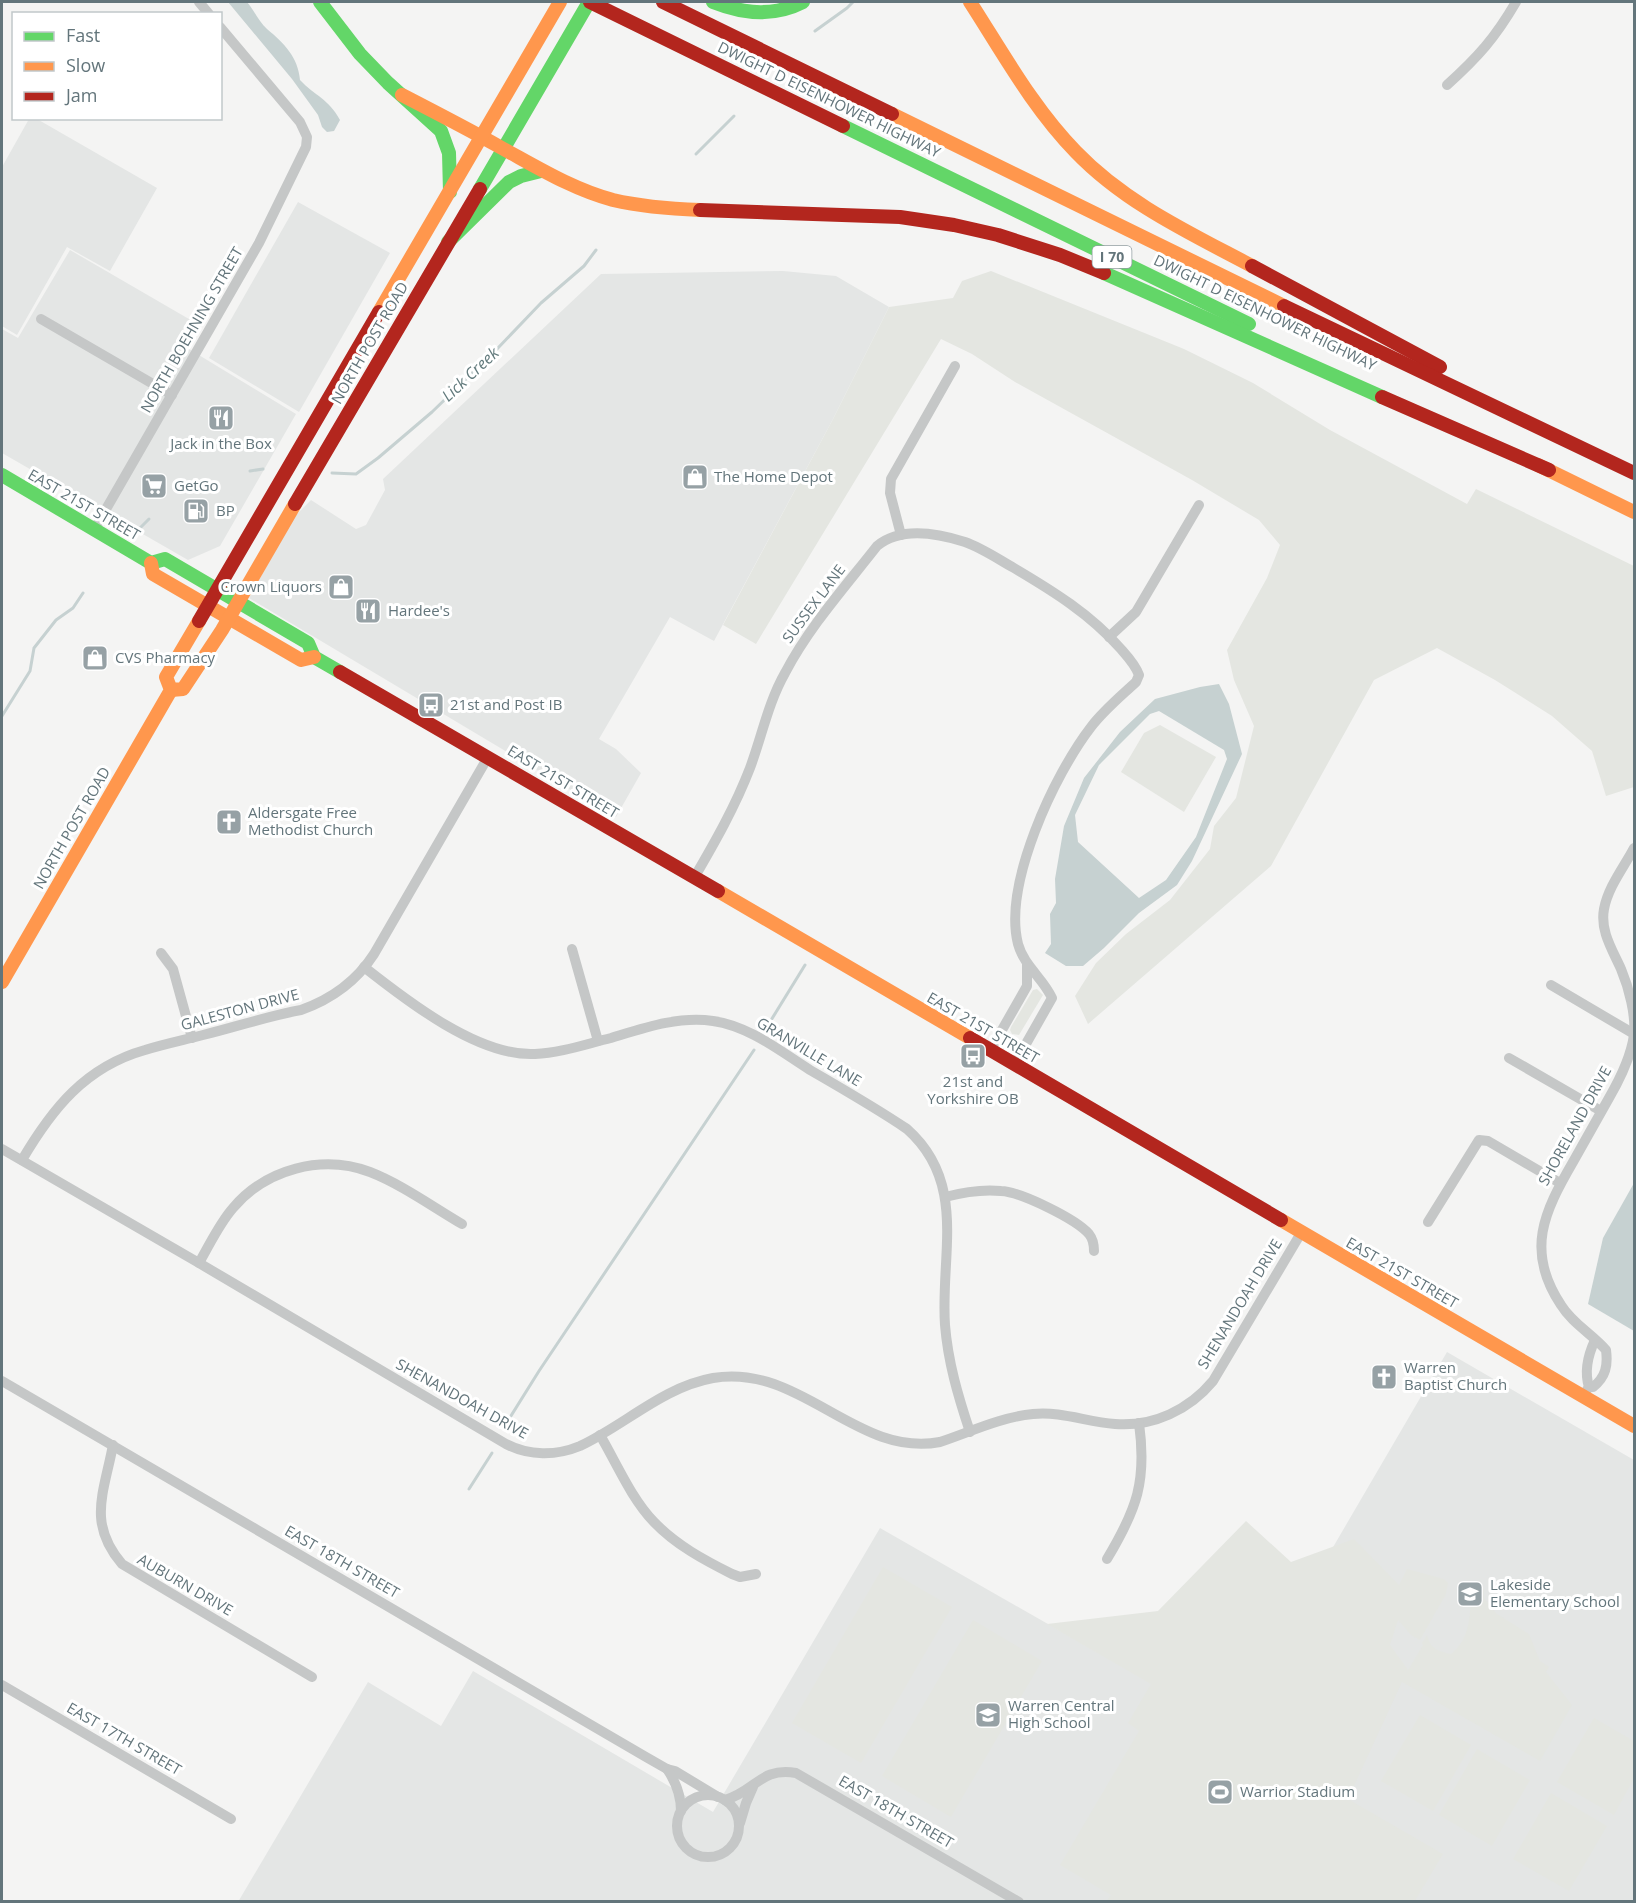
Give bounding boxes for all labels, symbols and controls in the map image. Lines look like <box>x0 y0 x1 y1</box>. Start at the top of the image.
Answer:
legend <box>12 12 222 120</box>
text: Fast <box>66 23 100 47</box>
street label: DWIGHT D EISENHOWER HIGHWAY <box>715 36 945 162</box>
text: Slow <box>66 53 105 77</box>
text: Jam <box>64 83 98 107</box>
street label: NORTH BOEHNING STREET <box>135 242 247 416</box>
road number: I 70 <box>1092 246 1132 268</box>
street label: DWIGHT D EISENHOWER HIGHWAY <box>1151 249 1381 375</box>
street label: NORTH POST ROAD <box>326 278 412 407</box>
water label: Lick Creek <box>437 341 504 406</box>
restaurant icon: Jack in the Box <box>206 403 236 433</box>
place label: Jack in the Box <box>168 433 272 453</box>
shop icon: The Home Depot <box>680 462 710 492</box>
street label: EAST 21ST STREET <box>25 464 145 545</box>
place label: The Home Depot <box>714 466 833 486</box>
supermarket icon: GetGo <box>139 471 169 501</box>
place label: GetGo <box>174 475 219 495</box>
fuel station icon: BP <box>181 496 211 526</box>
place label: BP <box>216 500 235 520</box>
street label: SUSSEX LANE <box>777 560 849 647</box>
shop icon: Crown Liquors <box>326 572 356 602</box>
place label: Crown Liquors <box>220 576 322 596</box>
restaurant icon: Hardee's <box>353 596 383 626</box>
place label: Hardee's <box>388 600 450 620</box>
shop icon: CVS Pharmacy <box>80 643 110 673</box>
place label: CVS Pharmacy <box>115 647 216 667</box>
bus stop icon: 21st and Post IB <box>416 690 446 720</box>
place label: 21st and Post IB <box>450 694 562 714</box>
street label: EAST 21ST STREET <box>504 740 623 823</box>
street label: NORTH POST ROAD <box>28 763 114 892</box>
place label: Aldersgate Free Methodist Church <box>248 802 373 839</box>
church icon: Aldersgate Free Methodist Church <box>214 807 244 837</box>
street label: GALESTON DRIVE <box>178 984 301 1034</box>
street label: EAST 21ST STREET <box>924 987 1044 1068</box>
street label: GRANVILLE LANE <box>753 1012 866 1090</box>
bus stop icon: 21st and Yorkshire OB <box>958 1041 988 1071</box>
street label: SHORELAND DRIVE <box>1533 1062 1615 1189</box>
place label: 21st and Yorkshire OB <box>927 1071 1019 1108</box>
street label: EAST 21ST STREET <box>1343 1232 1463 1313</box>
street label: SHENANDOAH DRIVE <box>1192 1235 1286 1372</box>
street label: SHENANDOAH DRIVE <box>393 1353 532 1443</box>
place label: Warren Baptist Church <box>1404 1357 1507 1394</box>
church icon: Warren Baptist Church <box>1369 1362 1399 1392</box>
street label: EAST 18TH STREET <box>282 1520 404 1602</box>
street label: AUBURN DRIVE <box>134 1549 237 1620</box>
place label: Lakeside Elementary School <box>1490 1574 1620 1611</box>
school or university icon: Lakeside Elementary School <box>1455 1579 1485 1609</box>
place label: Warren Central High School <box>1008 1695 1115 1732</box>
street label: EAST 17TH STREET <box>64 1697 186 1779</box>
school or university icon: Warren Central High School <box>973 1700 1003 1730</box>
street label: EAST 18TH STREET <box>836 1770 958 1852</box>
sports icon: Warrior Stadium <box>1205 1777 1235 1807</box>
place label: Warrior Stadium <box>1240 1781 1355 1801</box>

